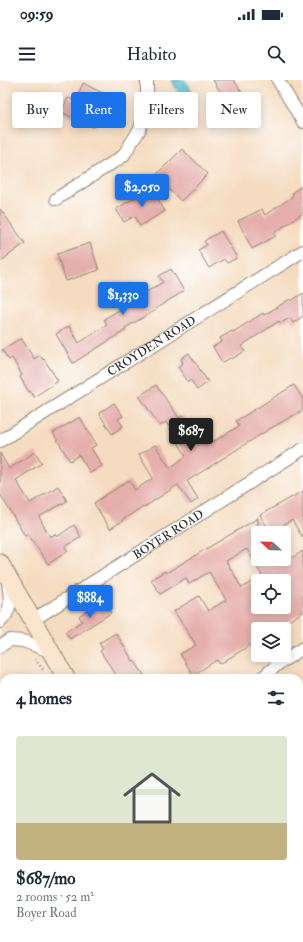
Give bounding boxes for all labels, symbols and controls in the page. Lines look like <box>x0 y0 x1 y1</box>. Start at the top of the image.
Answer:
text: 09:59 <box>20 5 53 24</box>
icon: menu <box>16 43 38 65</box>
text: Habito <box>126 43 177 66</box>
icon: search <box>265 43 287 65</box>
chip: Buy <box>12 92 63 128</box>
chip: Rent <box>71 92 126 128</box>
chip: Filters <box>134 92 198 128</box>
chip: New <box>206 92 261 128</box>
pin: $2,050 <box>109 174 175 208</box>
text: $2,050 <box>124 179 160 195</box>
pin: $1,330 <box>90 282 156 316</box>
text: $1,330 <box>107 287 139 303</box>
street label: CROYDEN ROAD <box>105 313 199 380</box>
pin: $687 <box>167 418 215 452</box>
text: $687 <box>178 423 204 439</box>
street label: BOYER ROAD <box>130 507 207 563</box>
north arrow <box>251 526 291 566</box>
map controls <box>251 526 291 662</box>
button: locate <box>251 574 291 614</box>
pin: $884 <box>66 585 114 619</box>
text: $884 <box>77 590 103 606</box>
button: layers <box>251 622 291 662</box>
icon: filters <box>265 687 287 709</box>
text: 4 homes <box>16 688 72 709</box>
icon: home <box>116 762 188 834</box>
text: $687/mo <box>16 868 76 889</box>
text: 2 rooms · 52 m² <box>16 889 94 905</box>
text: Boyer Road <box>16 905 77 921</box>

